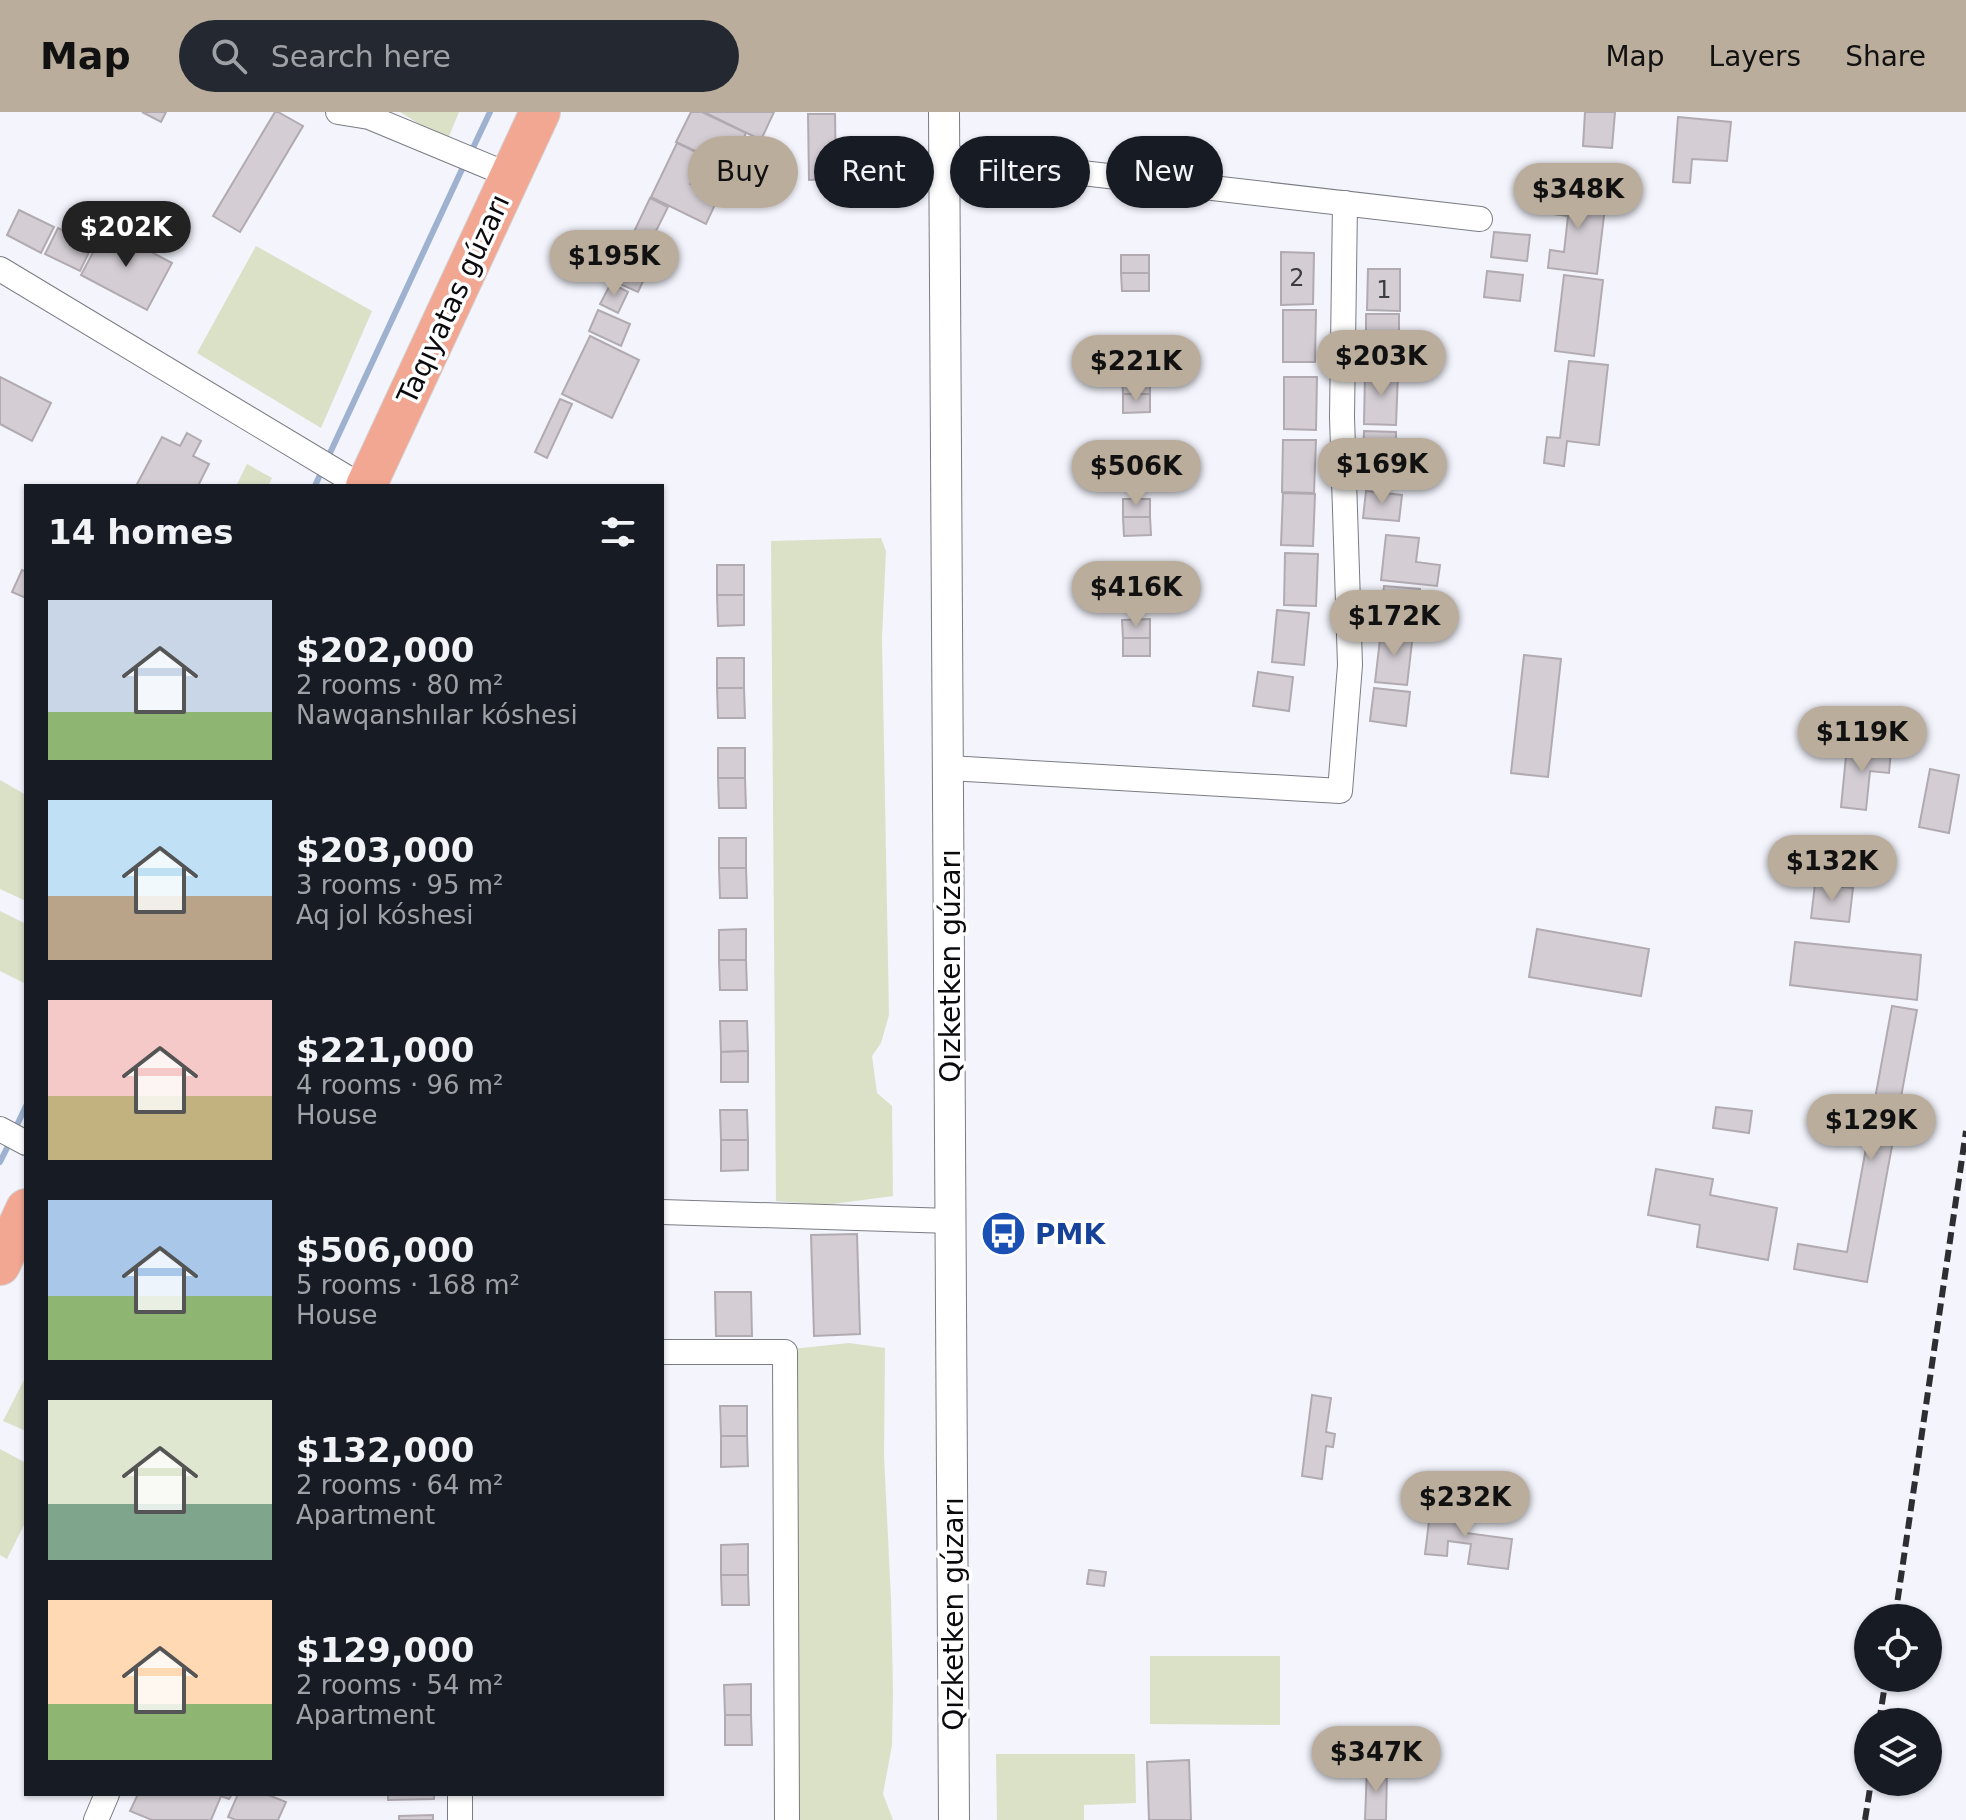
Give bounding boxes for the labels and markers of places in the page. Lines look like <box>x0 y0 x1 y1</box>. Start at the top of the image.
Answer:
pin: $348K <box>1522 163 1634 231</box>
pin: $202K <box>70 201 182 269</box>
pin: $195K <box>558 230 670 298</box>
pin: $203K <box>1325 330 1437 398</box>
pin: $221K <box>1080 335 1192 403</box>
pin: $169K <box>1326 438 1438 506</box>
pin: $506K <box>1080 440 1192 508</box>
pin: $416K <box>1080 561 1192 629</box>
pin: $172K <box>1338 590 1450 658</box>
pin: $119K <box>1806 706 1918 774</box>
pin: $132K <box>1776 835 1888 903</box>
pin: $129K <box>1815 1094 1927 1162</box>
bus stop icon: PMK <box>980 1210 1028 1258</box>
place label: PMK <box>1035 1218 1106 1251</box>
pin: $232K <box>1409 1471 1521 1539</box>
pin: $347K <box>1320 1726 1432 1794</box>

